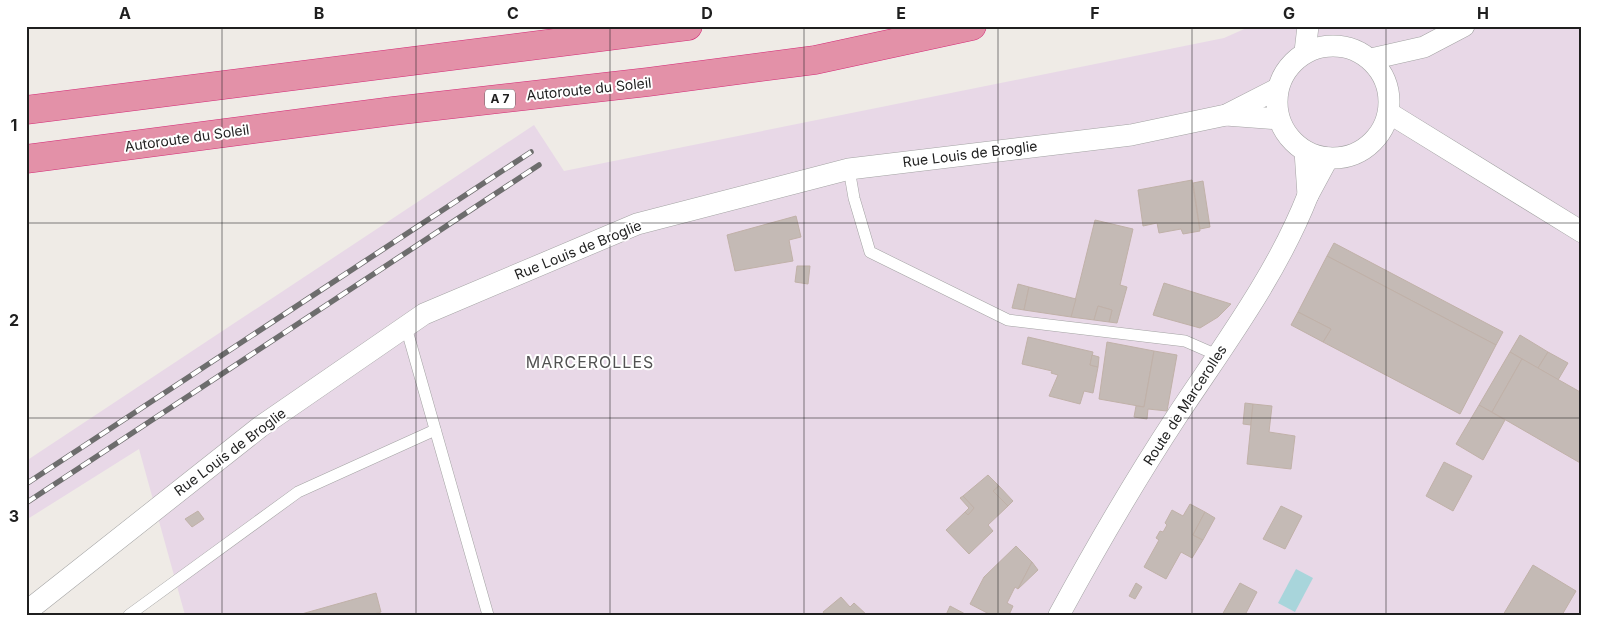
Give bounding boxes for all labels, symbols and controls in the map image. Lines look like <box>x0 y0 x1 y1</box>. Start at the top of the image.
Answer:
text: A <box>119 3 131 23</box>
text: B <box>314 3 324 23</box>
text: C <box>507 3 519 23</box>
text: D <box>701 3 713 23</box>
text: E <box>896 3 906 23</box>
text: F <box>1090 3 1100 23</box>
text: G <box>1283 3 1295 23</box>
text: H <box>1477 3 1489 23</box>
street label: Autoroute du Soleil <box>526 73 652 104</box>
road number: A 7 <box>485 90 515 108</box>
text: 1 <box>11 115 17 135</box>
street label: Autoroute du Soleil <box>124 120 250 155</box>
street label: Rue Louis de Broglie <box>902 137 1038 170</box>
street label: Rue Louis de Broglie <box>512 216 644 283</box>
text: 2 <box>9 310 19 330</box>
street label: Route de Marcerolles <box>1139 341 1230 468</box>
district label: MARCEROLLES <box>526 352 654 372</box>
street label: Rue Louis de Broglie <box>170 404 289 499</box>
text: 3 <box>9 506 19 526</box>

